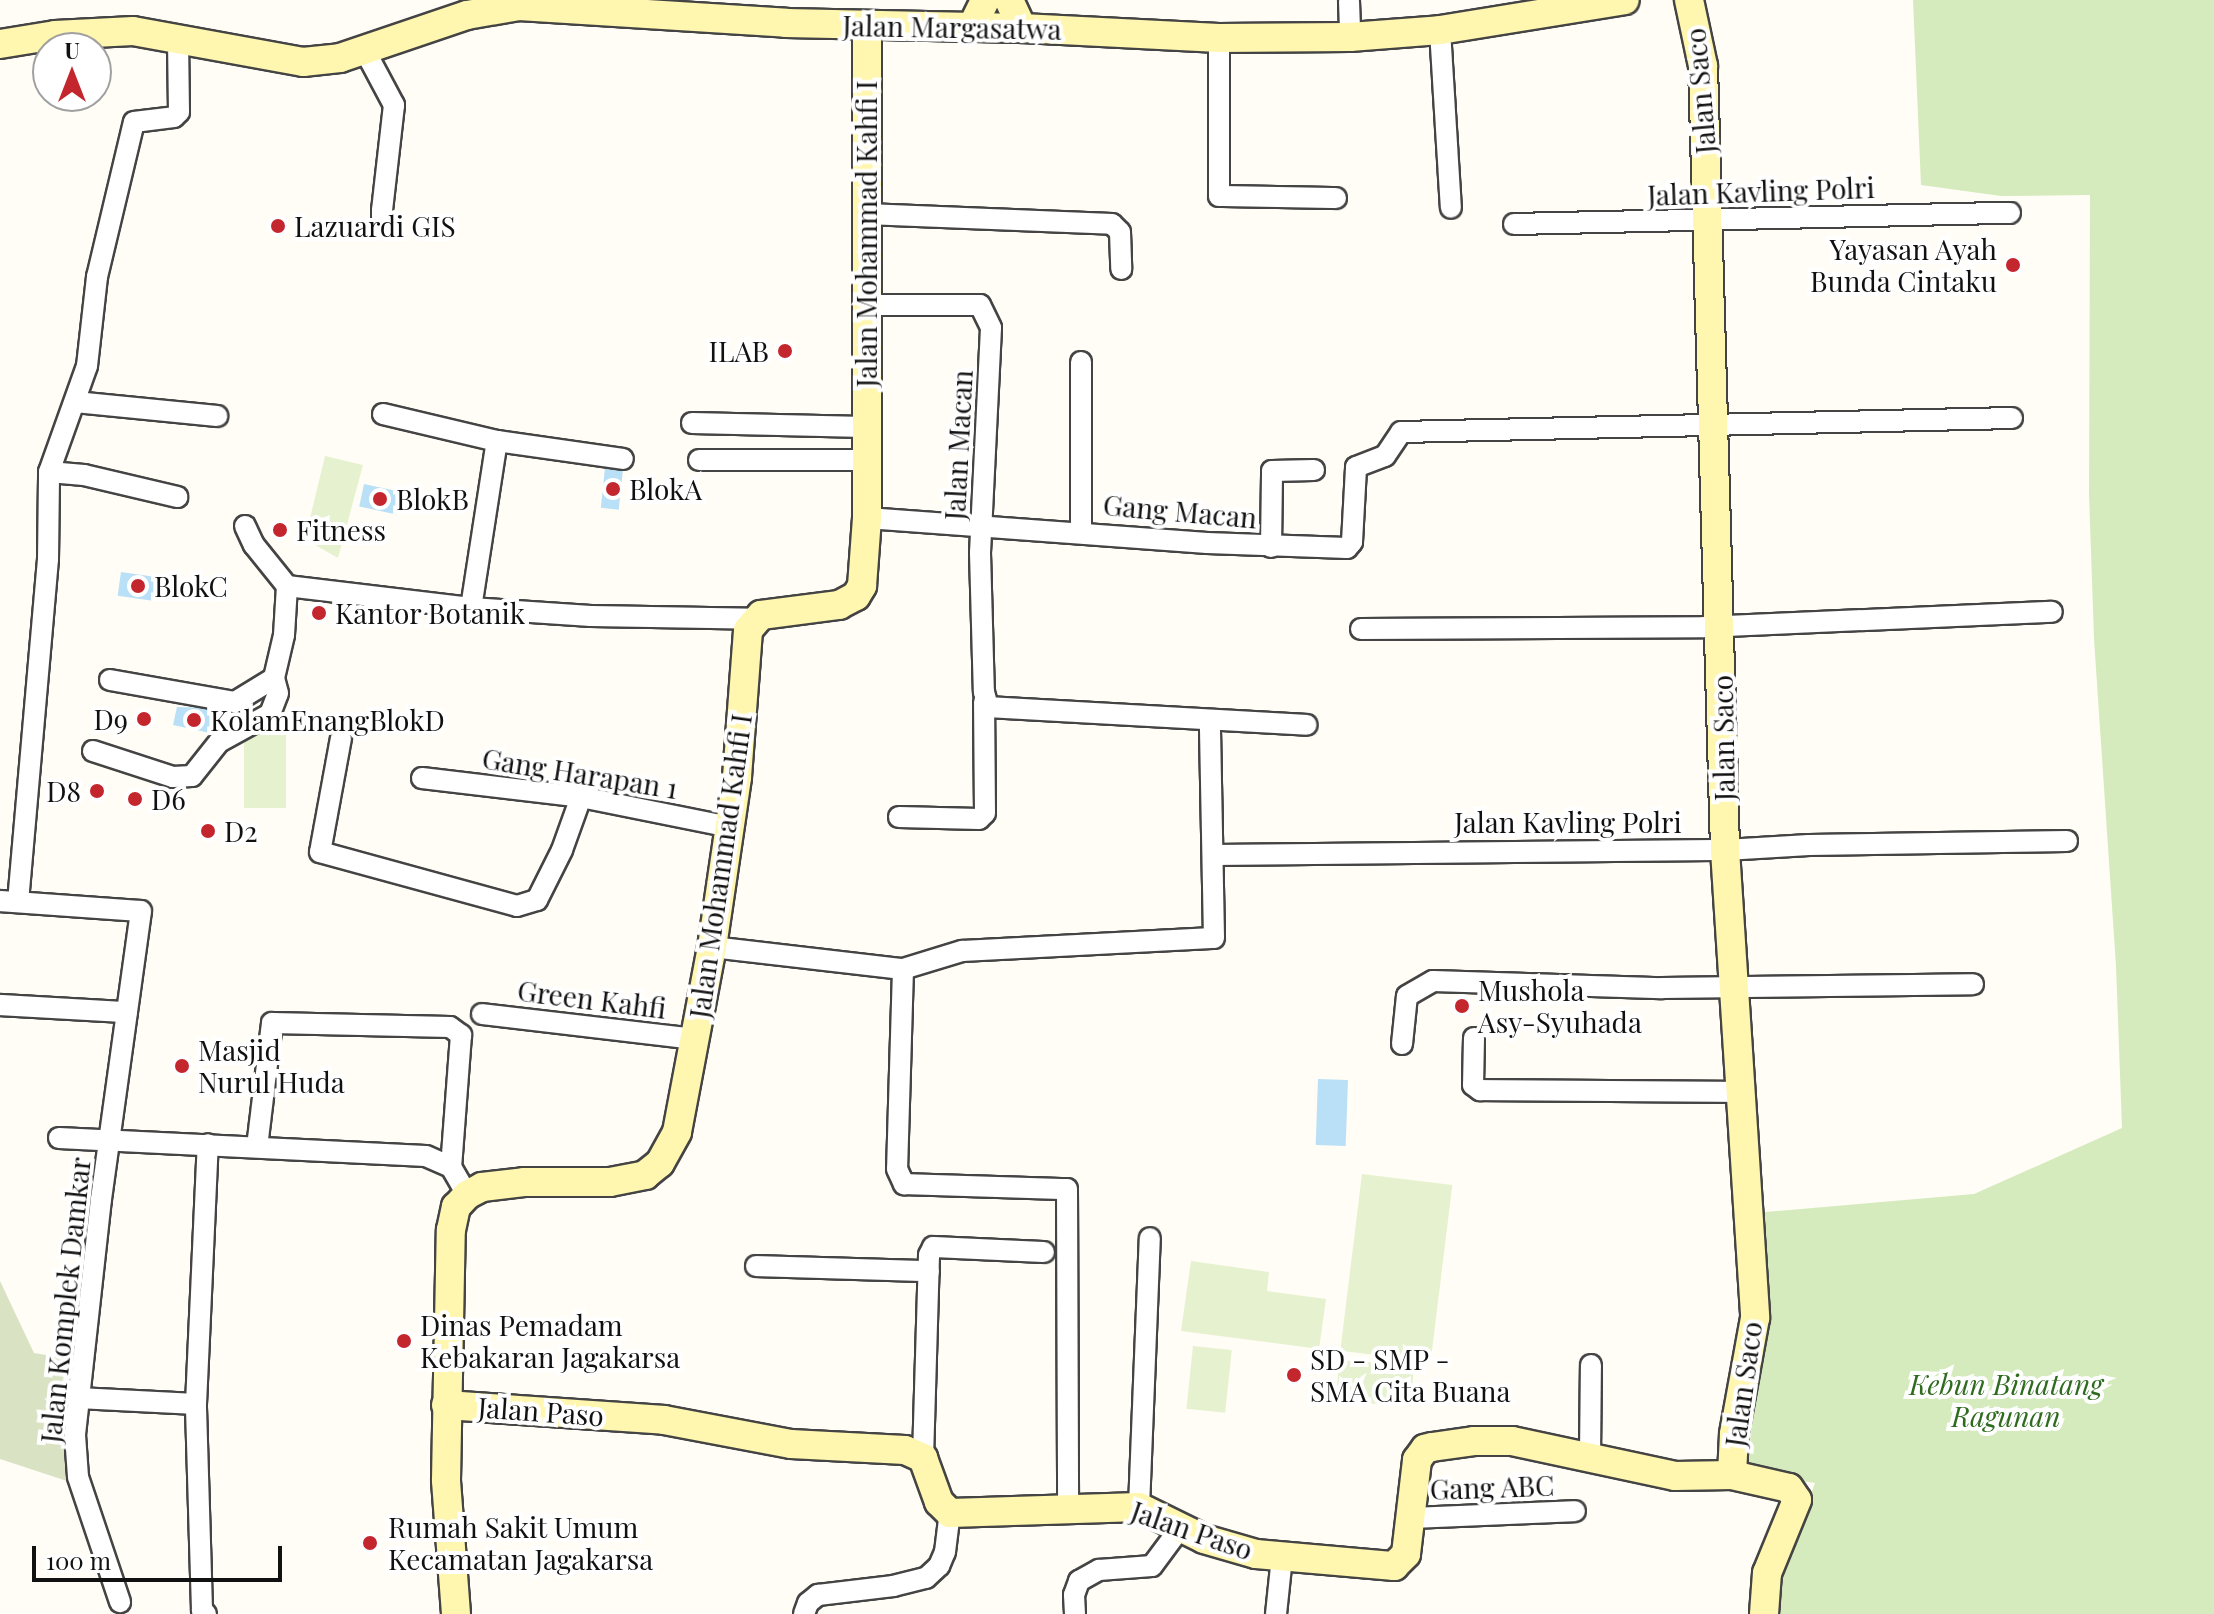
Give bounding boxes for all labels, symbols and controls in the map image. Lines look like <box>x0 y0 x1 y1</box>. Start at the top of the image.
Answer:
street label: Jalan Margasatwa <box>842 8 1062 46</box>
street label: Jalan Saco <box>1678 27 1722 155</box>
north arrow <box>32 32 112 112</box>
text: U <box>64 35 80 65</box>
street label: Jalan Mohammad Kahfi I <box>849 81 883 387</box>
street label: Jalan Kavling Polri <box>1647 170 1875 212</box>
place label: Lazuardi GIS <box>294 209 456 243</box>
marker: Lazuardi GIS <box>269 217 287 235</box>
place label: Yayasan Ayah Bunda Cintaku <box>1810 232 1997 298</box>
marker: Yayasan Ayah Bunda Cintaku <box>2004 256 2022 274</box>
place label: ILAB <box>709 334 769 368</box>
marker: ILAB <box>776 342 794 360</box>
street label: Jalan Macan <box>937 369 979 521</box>
place label: BlokA <box>629 472 702 506</box>
marker: BlokA <box>604 480 622 498</box>
place label: BlokB <box>396 482 469 516</box>
street label: Gang Macan <box>1102 488 1258 534</box>
marker: BlokB <box>371 490 389 508</box>
place label: Fitness <box>296 513 386 547</box>
marker: Fitness <box>271 521 289 539</box>
place label: BlokC <box>154 569 228 603</box>
marker: BlokC <box>129 577 147 595</box>
place label: Kantor Botanik <box>335 596 526 630</box>
marker: Kantor Botanik <box>310 604 328 622</box>
street label: Jalan Saco <box>1705 675 1741 801</box>
place label: D9 <box>94 702 128 736</box>
place label: KolamEnangBlokD <box>210 703 445 737</box>
marker: D9 <box>135 710 153 728</box>
marker: KolamEnangBlokD <box>185 711 203 729</box>
street label: Jalan Mohammad Kahfi I <box>682 712 758 1020</box>
street label: Gang Harapan 1 <box>480 741 680 805</box>
place label: D8 <box>46 774 81 808</box>
marker: D8 <box>88 782 106 800</box>
place label: D6 <box>151 782 186 816</box>
marker: D6 <box>126 790 144 808</box>
street label: Jalan Kavling Polri <box>1454 805 1682 839</box>
place label: D2 <box>224 814 258 848</box>
marker: D2 <box>199 822 217 840</box>
street label: Green Kahfi <box>516 973 668 1025</box>
place label: Mushola Asy-Syuhada <box>1478 973 1642 1039</box>
marker: Mushola Asy-Syuhada <box>1453 997 1471 1015</box>
place label: Masjid Nurul Huda <box>198 1033 345 1099</box>
marker: Masjid Nurul Huda <box>173 1057 191 1075</box>
street label: Jalan Komplek Damkar <box>33 1155 97 1445</box>
place label: Dinas Pemadam Kebakaran Jagakarsa <box>420 1308 680 1374</box>
street label: Jalan Saco <box>1718 1319 1768 1449</box>
marker: Dinas Pemadam Kebakaran Jagakarsa <box>395 1332 413 1350</box>
place label: SD - SMP - SMA Cita Buana <box>1310 1342 1511 1408</box>
marker: SD - SMP - SMA Cita Buana <box>1285 1366 1303 1384</box>
park label: Kebun Binatang Ragunan <box>1909 1367 2103 1433</box>
street label: Jalan Paso <box>477 1390 605 1432</box>
street label: Gang ABC <box>1429 1468 1555 1506</box>
street label: Jalan Paso <box>1127 1494 1257 1566</box>
place label: Rumah Sakit Umum Kecamatan Jagakarsa <box>388 1510 653 1576</box>
scale bar <box>36 1530 286 1580</box>
marker: Rumah Sakit Umum Kecamatan Jagakarsa <box>359 1532 381 1554</box>
text: 100 m <box>46 1544 111 1576</box>

